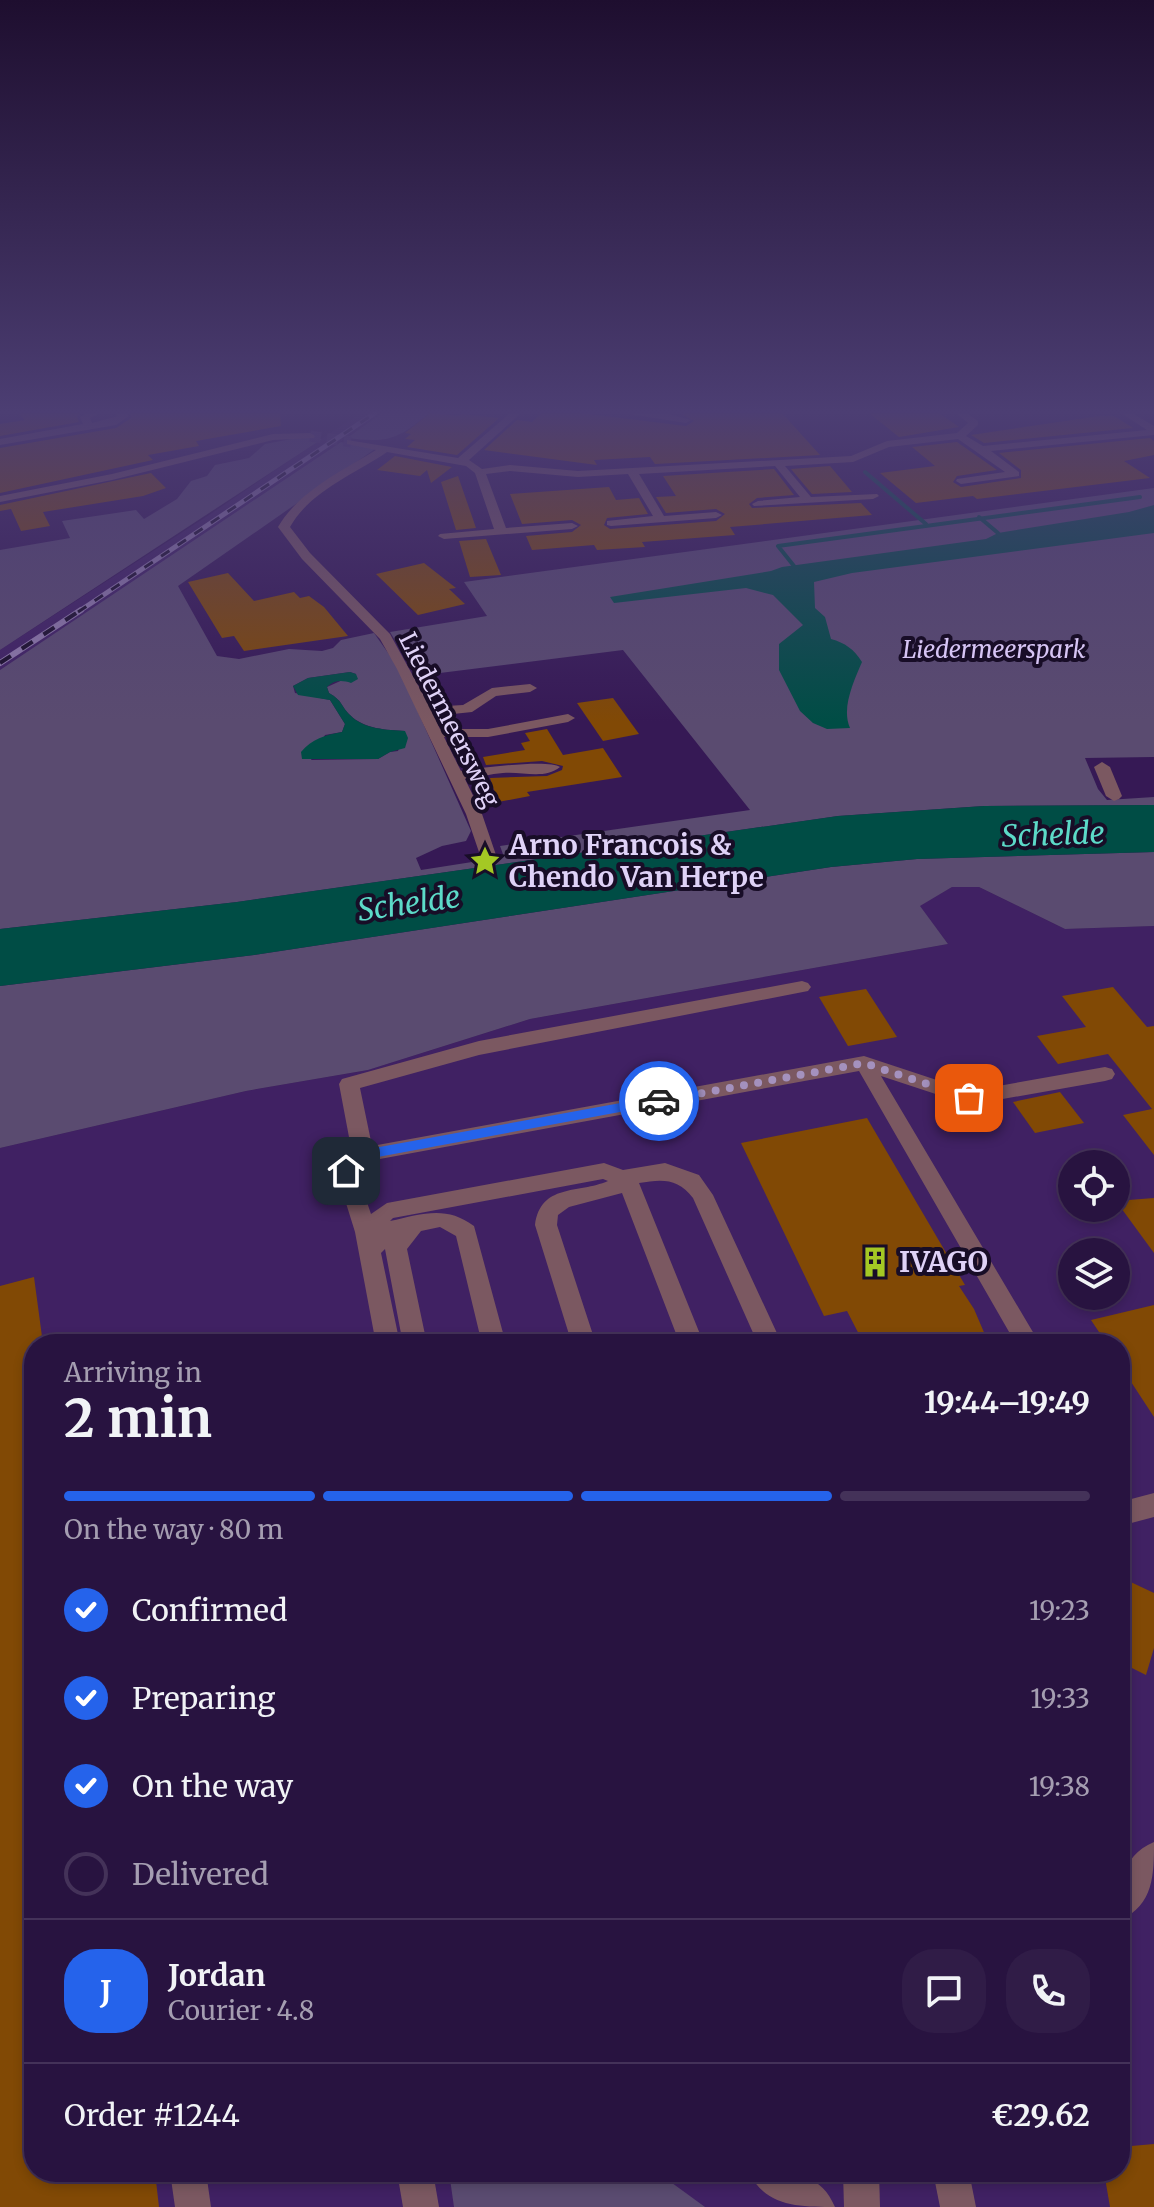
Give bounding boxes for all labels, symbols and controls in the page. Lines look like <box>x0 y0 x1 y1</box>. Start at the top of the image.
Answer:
street label: Liedermeersweg <box>392 627 507 813</box>
park label: Liedermeerspark <box>902 634 1086 665</box>
water label: Schelde <box>1001 813 1105 855</box>
place label: Arno Francois & Chendo Van Herpe <box>508 827 764 895</box>
place icon: Arno Francois & Chendo Van Herpe <box>468 844 502 878</box>
water label: Schelde <box>355 877 463 929</box>
courier <box>619 1061 699 1141</box>
pin <box>935 1064 1003 1132</box>
icon: bag <box>947 1076 991 1120</box>
icon: car <box>637 1079 681 1123</box>
pin <box>312 1137 380 1205</box>
icon: home <box>324 1149 368 1193</box>
map controls <box>1058 1150 1130 1310</box>
button: locate <box>1058 1150 1130 1222</box>
button: layers <box>1058 1238 1130 1310</box>
place label: IVAGO <box>899 1244 988 1280</box>
building icon: IVAGO <box>858 1245 892 1279</box>
text: Arriving in <box>64 1356 202 1389</box>
text: 19:44–19:49 <box>924 1383 1090 1421</box>
text: 2 min <box>64 1386 212 1451</box>
text: On the way · 80 m <box>64 1513 283 1546</box>
icon: check <box>64 1588 108 1632</box>
text: Confirmed <box>132 1591 287 1629</box>
text: 19:23 <box>1029 1594 1090 1627</box>
icon: check <box>64 1676 108 1720</box>
text: Preparing <box>132 1679 275 1717</box>
text: 19:33 <box>1030 1682 1090 1715</box>
icon: check <box>64 1764 108 1808</box>
text: On the way <box>132 1767 293 1805</box>
text: 19:38 <box>1029 1770 1090 1803</box>
text: Delivered <box>132 1855 269 1893</box>
button: chat <box>902 1949 986 2033</box>
button: phone <box>1006 1949 1090 2033</box>
text: Jordan <box>168 1956 266 1994</box>
text: J <box>100 1972 112 2010</box>
text: Courier · 4.8 <box>168 1994 314 2027</box>
text: Order #1244 <box>64 2096 240 2134</box>
text: €29.62 <box>991 2096 1090 2134</box>

